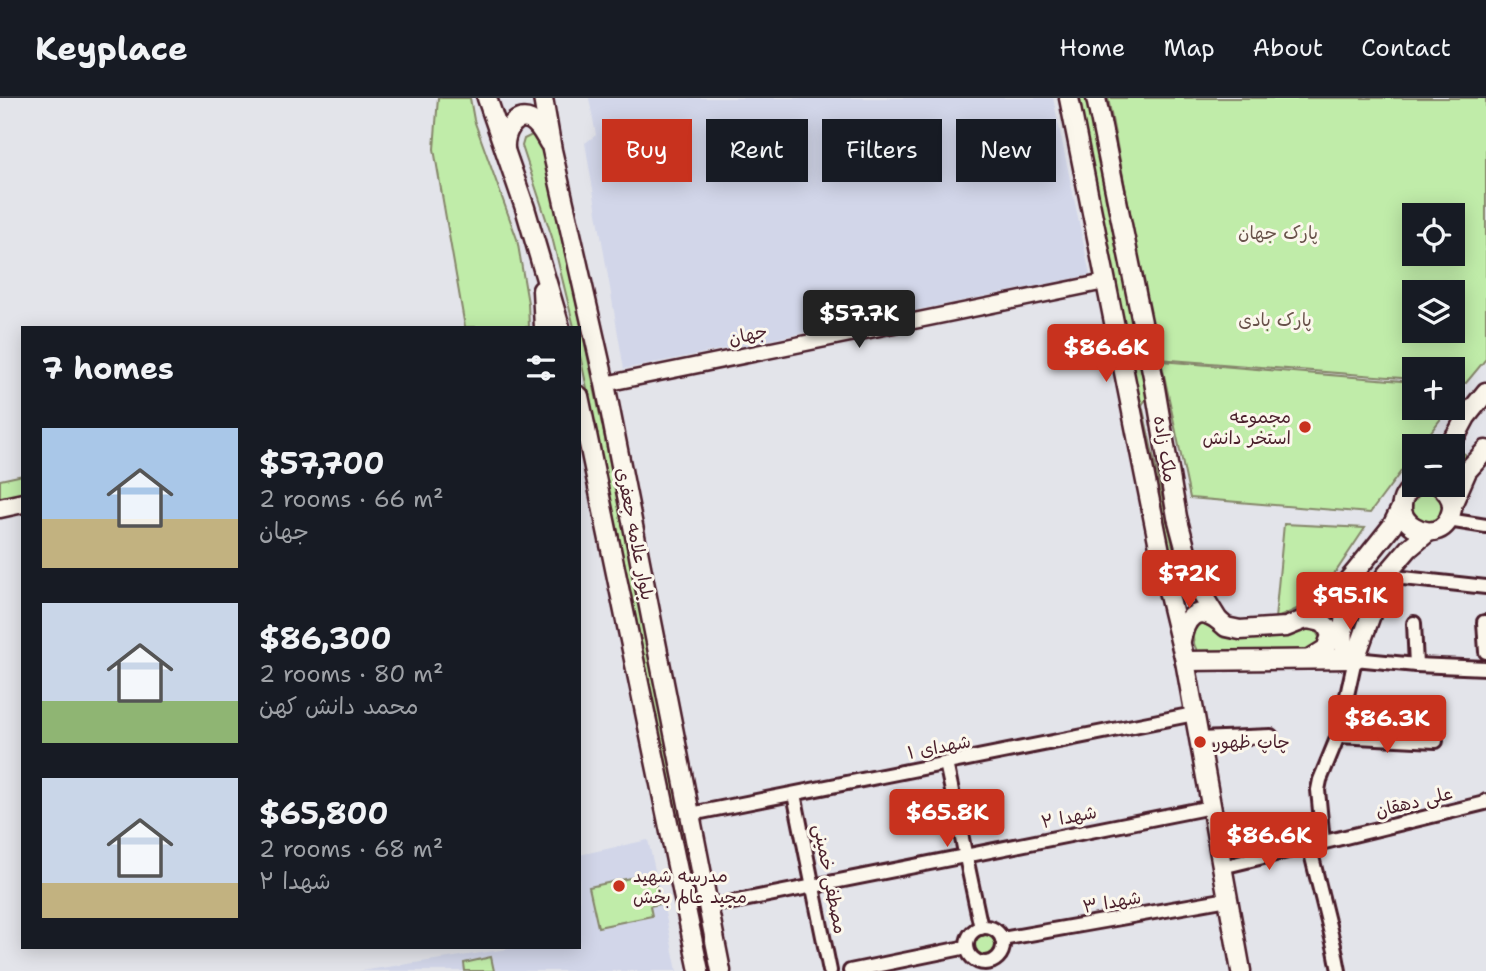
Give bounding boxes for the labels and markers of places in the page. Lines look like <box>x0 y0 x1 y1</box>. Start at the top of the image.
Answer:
pin: $57.7K <box>802 290 916 350</box>
pin: $86.6K <box>1049 324 1163 384</box>
place label: مجموعه استخر دانش <box>1202 405 1291 450</box>
marker: مجموعه استخر دانش <box>1297 419 1313 435</box>
pin: $72K <box>1148 550 1230 610</box>
pin: $95.1K <box>1293 573 1407 632</box>
pin: $86.3K <box>1330 696 1444 755</box>
place label: چاپ ظهور <box>1212 730 1290 754</box>
marker: چاپ ظهور <box>1192 734 1208 750</box>
pin: $65.8K <box>890 790 1004 849</box>
pin: $86.6K <box>1212 812 1326 872</box>
place label: مدرسه شهید مجید عالم بخش <box>633 864 747 911</box>
marker: مدرسه شهید مجید عالم بخش <box>611 878 627 894</box>

